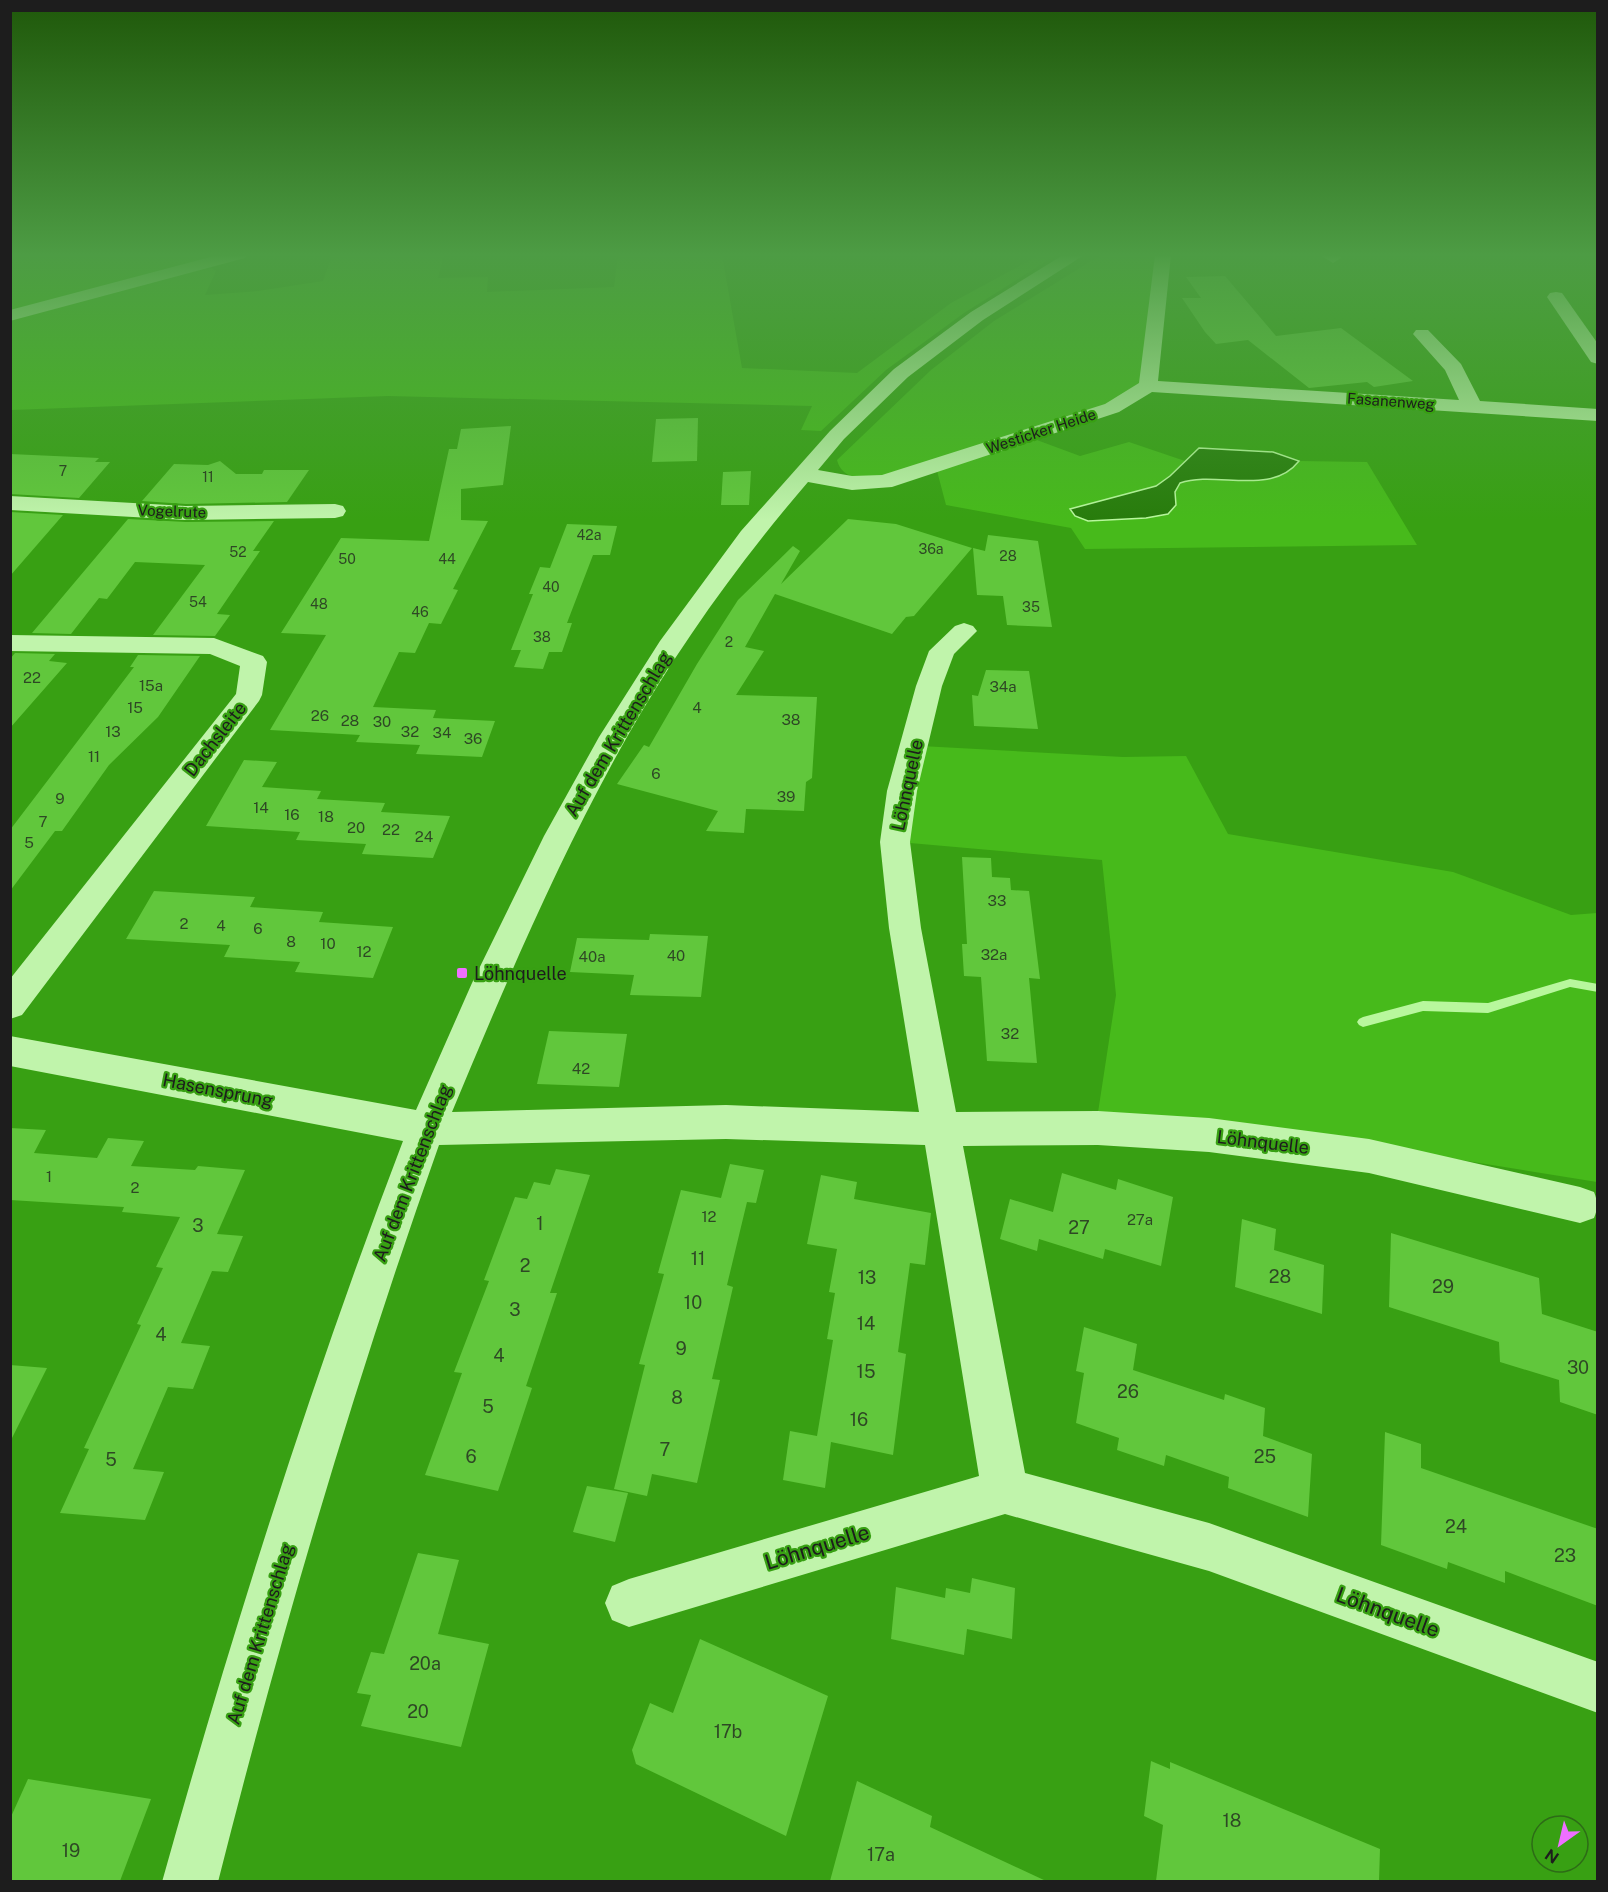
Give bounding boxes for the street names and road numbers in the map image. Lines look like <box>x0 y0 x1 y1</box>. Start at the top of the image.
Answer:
street label: Fasanenweg <box>1347 389 1435 413</box>
street label: Westicker Heide <box>984 405 1098 457</box>
street label: Vogelrute <box>137 501 207 521</box>
street label: Auf dem Krittenschlag <box>561 648 675 820</box>
street label: Dachsleite <box>180 698 250 780</box>
street label: Löhnquelle <box>887 737 927 833</box>
street label: Hasensprung <box>161 1069 275 1111</box>
street label: Auf dem Krittenschlag <box>369 1081 455 1265</box>
street label: Löhnquelle <box>1216 1126 1310 1158</box>
street label: Löhnquelle <box>762 1519 872 1575</box>
street label: Auf dem Krittenschlag <box>222 1541 298 1727</box>
street label: Löhnquelle <box>1333 1582 1443 1642</box>

